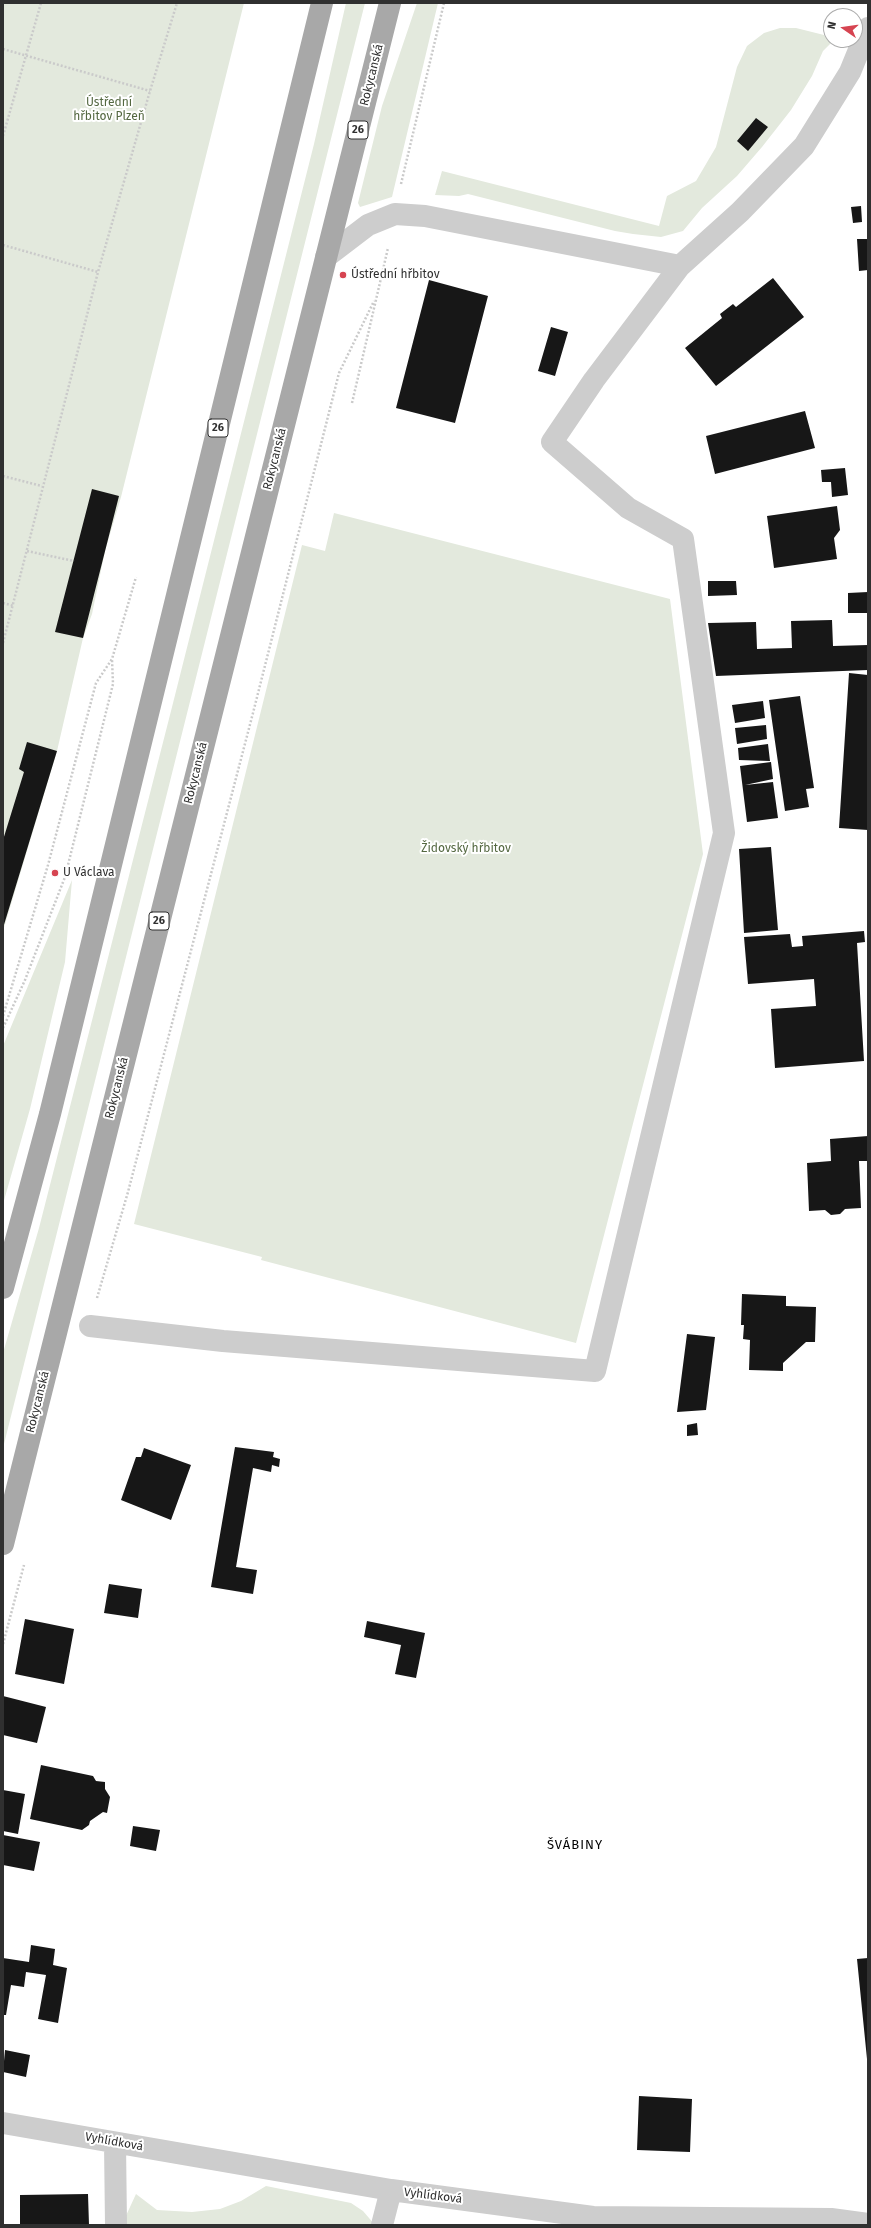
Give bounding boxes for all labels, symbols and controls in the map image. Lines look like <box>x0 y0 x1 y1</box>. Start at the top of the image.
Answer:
north arrow <box>823 8 863 48</box>
text: N <box>825 20 839 30</box>
street label: Rokycanská <box>357 43 387 107</box>
park label: Ústřední hřbitov Plzeň <box>73 96 145 124</box>
road number: 26 <box>348 121 368 139</box>
place label: Ústřední hřbitov <box>351 268 440 282</box>
marker: Ústřední hřbitov <box>338 270 348 280</box>
road number: 26 <box>208 419 228 437</box>
street label: Rokycanská <box>260 427 290 491</box>
street label: Rokycanská <box>181 741 211 805</box>
park label: Židovský hřbitov <box>421 842 511 856</box>
place label: U Václava <box>63 866 115 880</box>
marker: U Václava <box>50 868 60 878</box>
road number: 26 <box>149 912 169 930</box>
street label: Rokycanská <box>102 1056 132 1120</box>
street label: Rokycanská <box>23 1370 53 1434</box>
district label: ŠVÁBINY <box>547 1837 603 1853</box>
street label: Vyhlídková <box>84 2130 144 2154</box>
street label: Vyhlídková <box>403 2185 463 2207</box>

